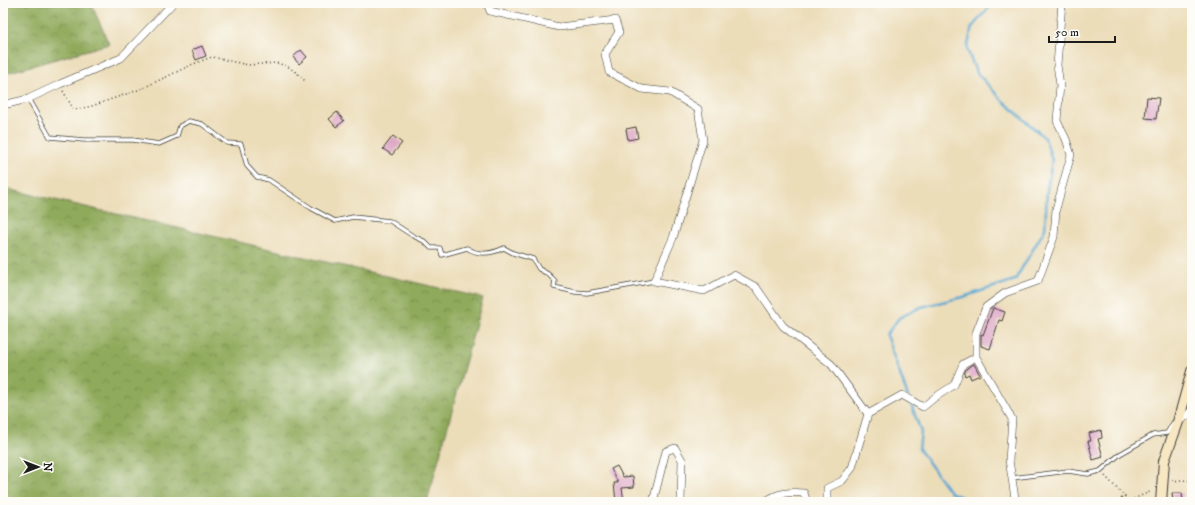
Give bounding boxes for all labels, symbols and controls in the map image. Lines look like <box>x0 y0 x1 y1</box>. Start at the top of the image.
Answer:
scale bar <box>1049 18 1115 44</box>
text: 50 m <box>1055 25 1079 40</box>
north arrow <box>18 447 58 487</box>
text: N <box>40 462 54 472</box>

